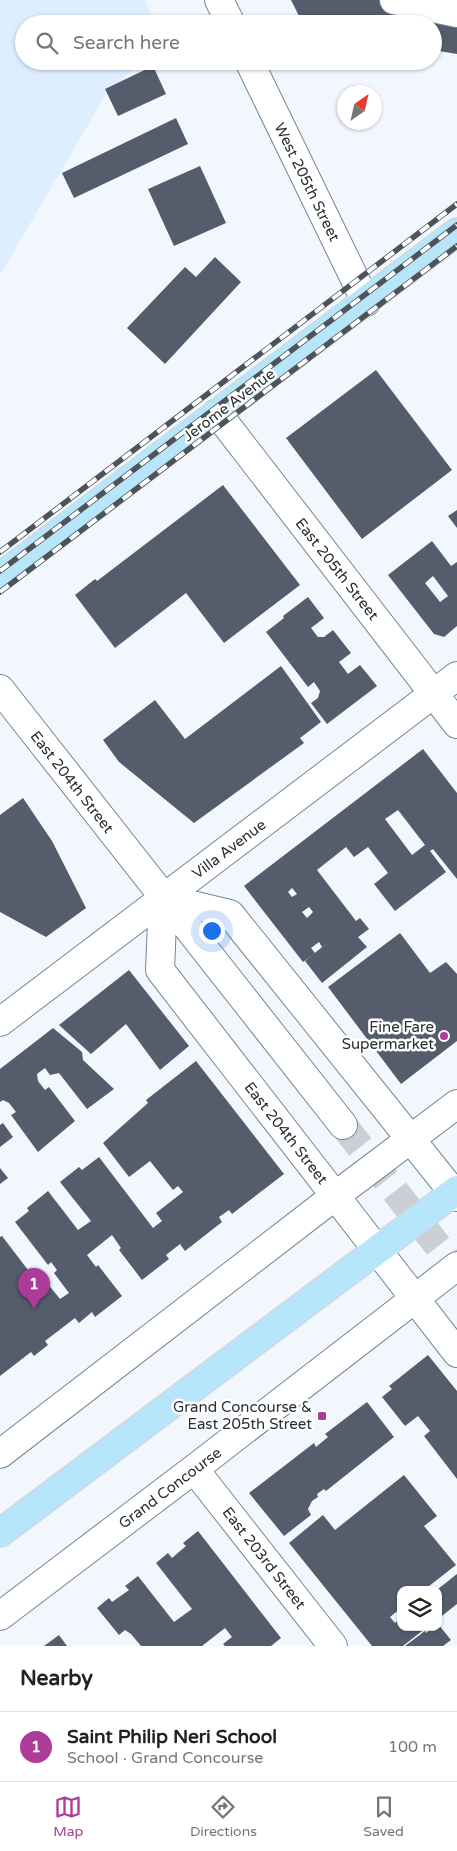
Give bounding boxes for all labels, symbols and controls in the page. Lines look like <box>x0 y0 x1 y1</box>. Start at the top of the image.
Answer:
search box <box>15 15 442 70</box>
icon: search <box>33 29 61 57</box>
text: Search here <box>73 32 180 54</box>
north arrow <box>337 85 382 130</box>
street label: West 205th Street <box>270 120 344 244</box>
street label: Jerome Avenue <box>180 365 278 445</box>
street label: East 205th Street <box>292 514 383 624</box>
street label: East 204th Street <box>27 727 118 837</box>
street label: Villa Avenue <box>189 815 269 883</box>
your location <box>199 918 225 944</box>
place label: Fine Fare Supermarket <box>342 1018 434 1053</box>
marker: Fine Fare Supermarket <box>438 1030 450 1042</box>
street label: East 204th Street <box>241 1078 332 1188</box>
pin: 1 <box>18 1268 50 1309</box>
place label: Grand Concourse & East 205th Street <box>173 1398 312 1433</box>
marker: Grand Concourse & East 205th Street <box>316 1410 328 1422</box>
street label: Grand Concourse <box>115 1443 225 1533</box>
street label: East 203rd Street <box>219 1503 310 1613</box>
map controls <box>397 1586 442 1631</box>
button: layers <box>397 1586 442 1631</box>
text: Nearby <box>20 1666 93 1691</box>
text: Saint Philip Neri School <box>67 1726 277 1748</box>
text: 1 <box>31 1737 41 1757</box>
text: 100 m <box>388 1737 437 1757</box>
text: School · Grand Concourse <box>67 1748 263 1768</box>
tab: Map <box>53 1793 83 1840</box>
tab: Directions <box>190 1793 257 1840</box>
tab: Saved <box>363 1793 404 1840</box>

